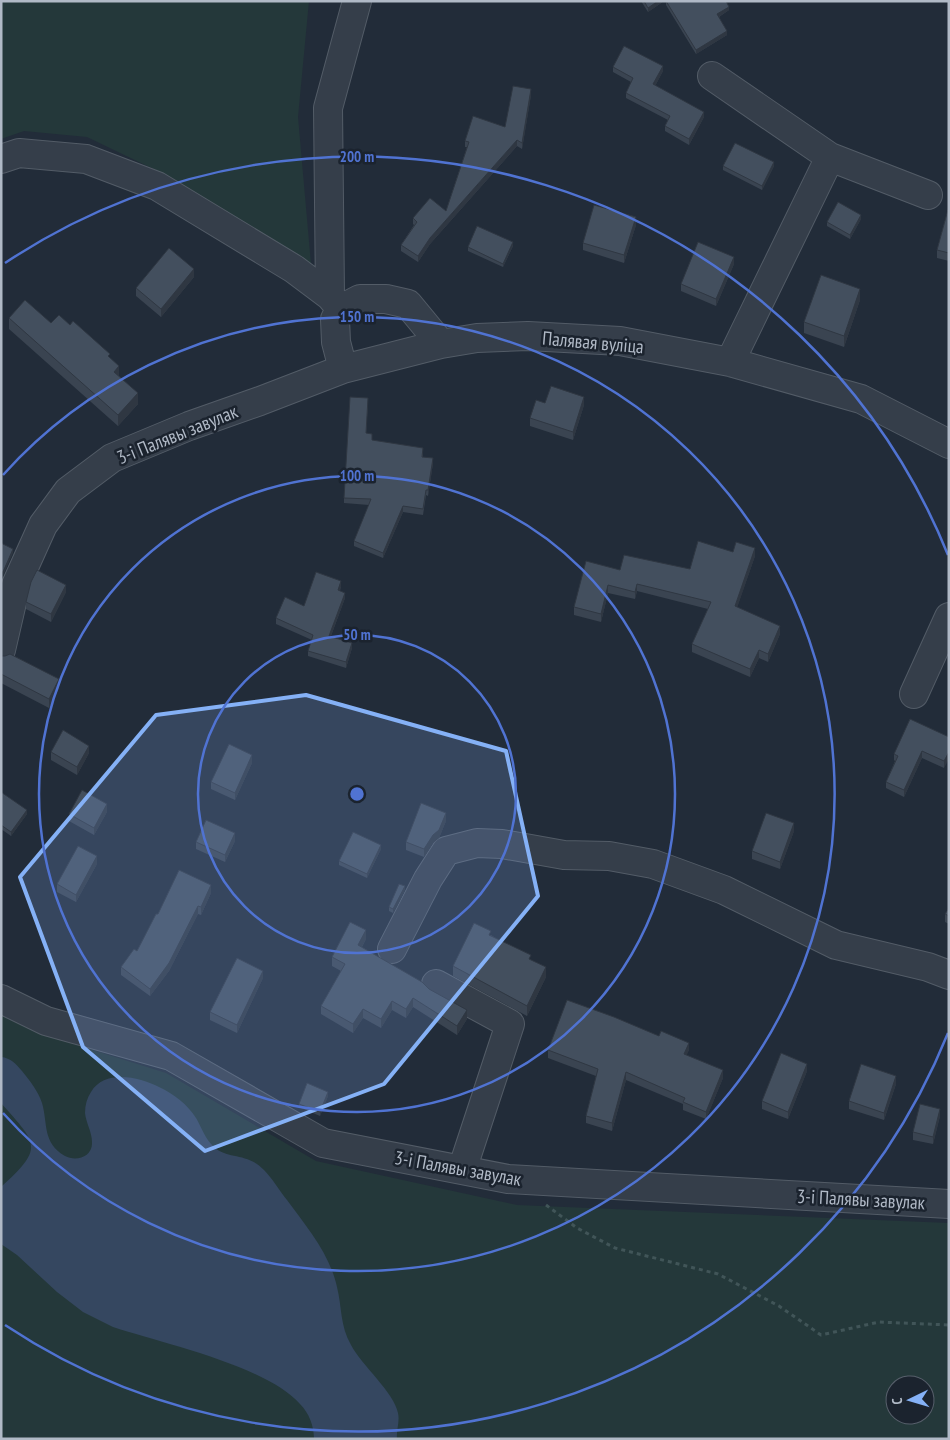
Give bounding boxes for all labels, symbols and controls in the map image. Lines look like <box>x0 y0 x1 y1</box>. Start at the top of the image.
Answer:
text: 200 m <box>340 147 374 166</box>
text: 150 m <box>340 307 374 326</box>
street label: Палявая вуліца <box>541 326 645 358</box>
street label: 3-і Палявы завулак <box>113 399 242 469</box>
text: 100 m <box>340 466 374 485</box>
text: 50 m <box>343 625 371 644</box>
centre of rings <box>348 785 366 803</box>
street label: 3-і Палявы завулак <box>393 1145 524 1191</box>
street label: 3-і Палявы завулак <box>796 1184 926 1214</box>
north arrow <box>885 1375 935 1425</box>
text: С <box>888 1397 906 1405</box>

